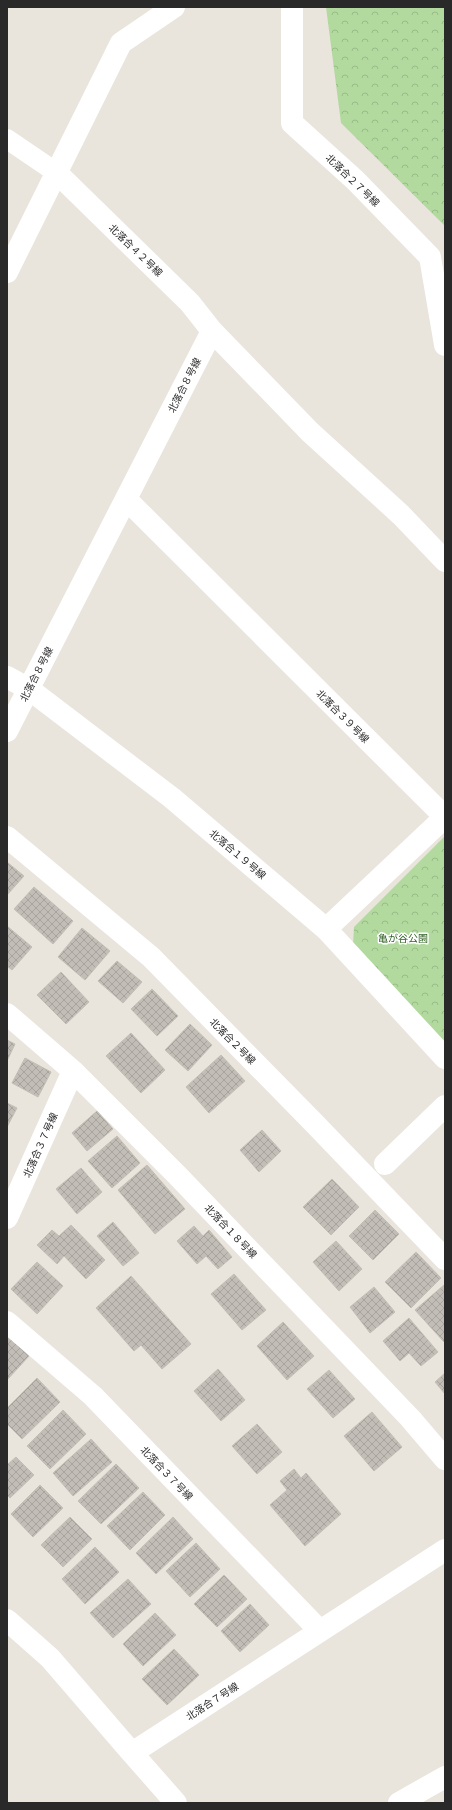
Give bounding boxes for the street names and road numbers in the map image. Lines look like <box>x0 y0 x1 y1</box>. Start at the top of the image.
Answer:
street label: 北落合２７号線 <box>323 152 382 209</box>
street label: 北落合４２号線 <box>106 222 165 279</box>
street label: 北落合８号線 <box>166 356 204 415</box>
street label: 北落合８号線 <box>18 645 56 704</box>
street label: 北落合３９号線 <box>313 688 371 746</box>
street label: 北落合１９号線 <box>207 828 268 882</box>
street label: 北落合２号線 <box>207 1016 258 1067</box>
street label: 北落合３７号線 <box>21 1111 61 1180</box>
street label: 北落合１８号線 <box>202 1202 259 1261</box>
street label: 北落合３７号線 <box>138 1444 195 1503</box>
street label: 北落合７号線 <box>184 1680 241 1723</box>

